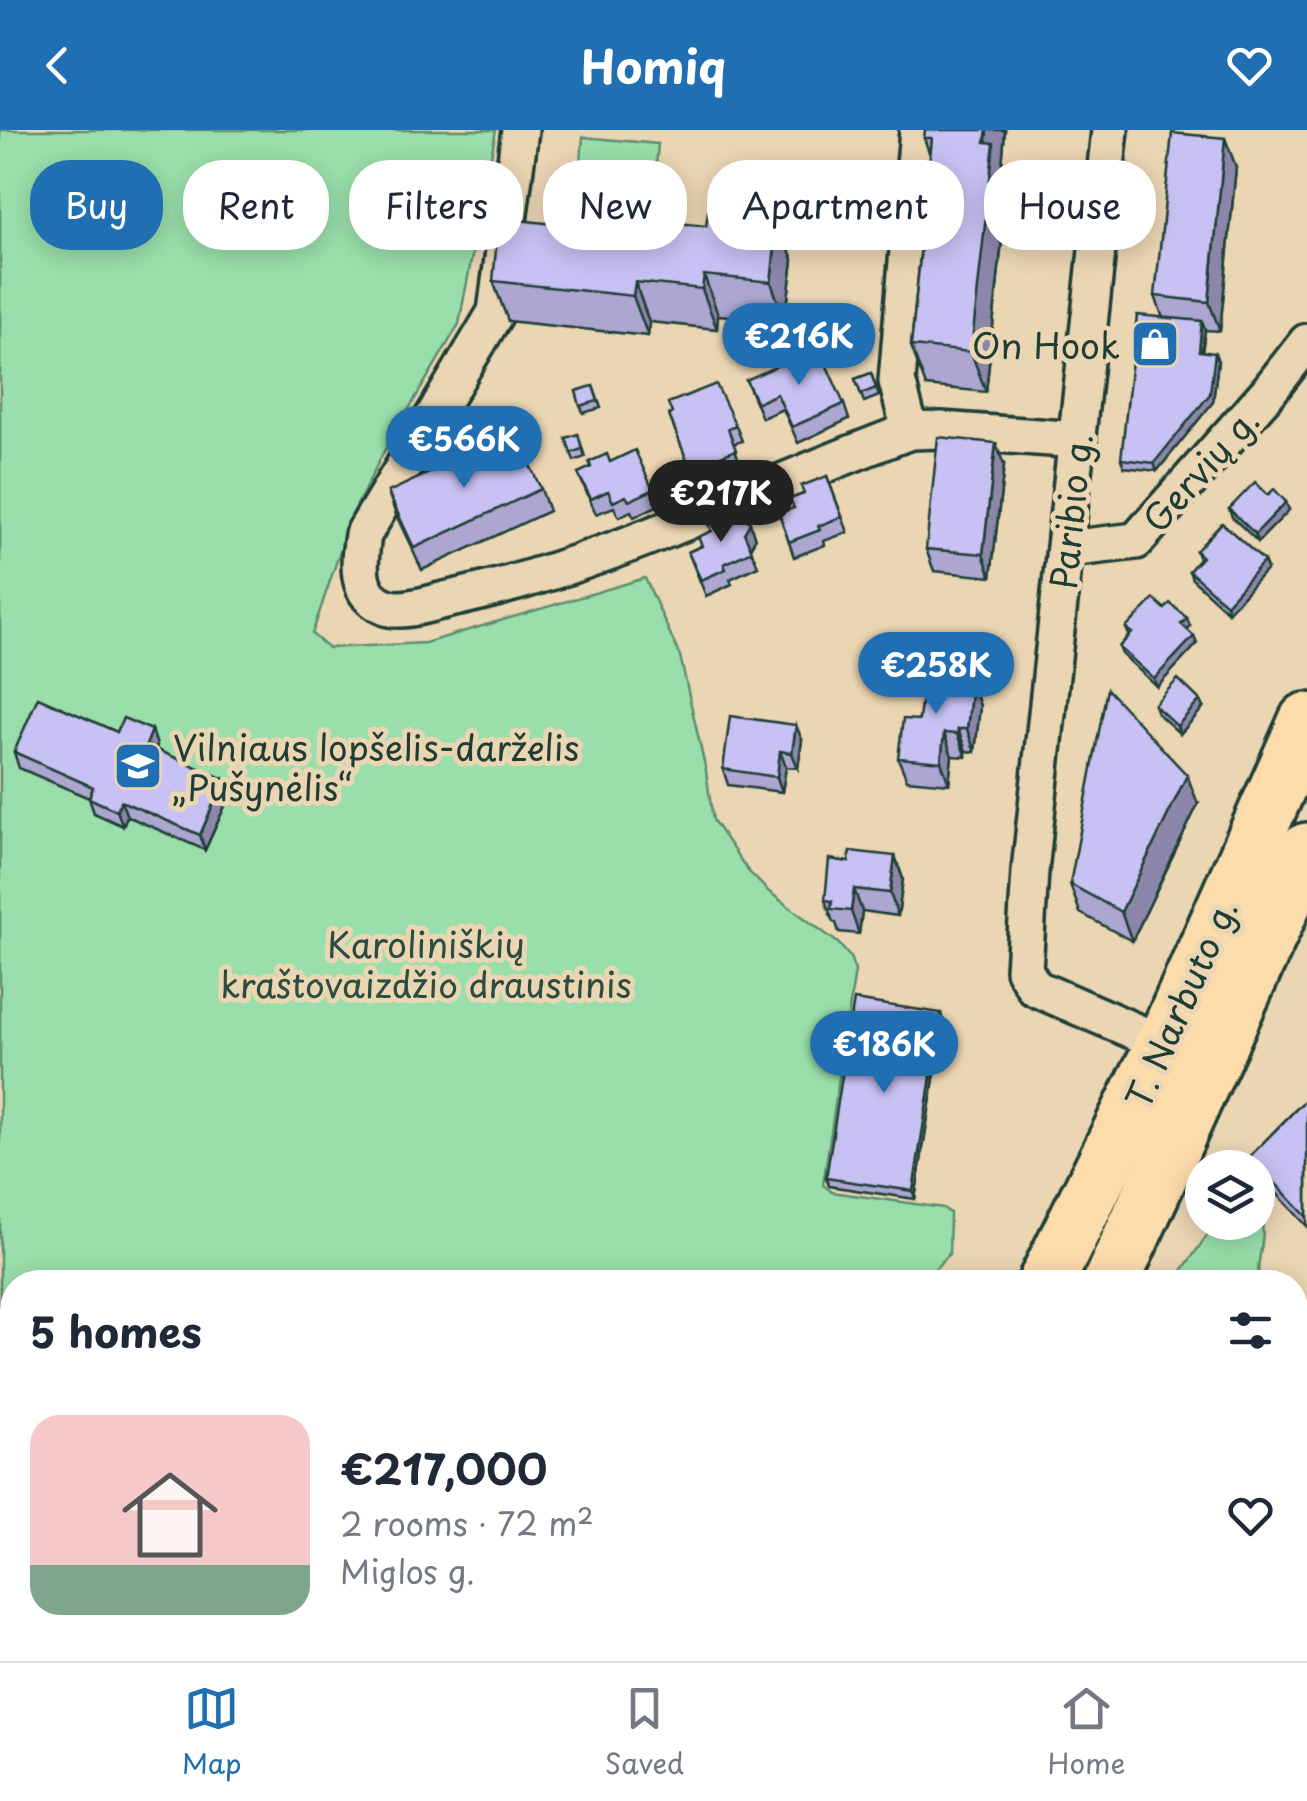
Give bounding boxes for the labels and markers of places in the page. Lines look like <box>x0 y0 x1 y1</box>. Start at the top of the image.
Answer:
pin: €216K <box>729 303 869 388</box>
place label: On Hook <box>972 318 1120 371</box>
shop icon: On Hook <box>1129 318 1181 370</box>
pin: €566K <box>394 406 534 491</box>
pin: €217K <box>651 460 791 545</box>
pin: €258K <box>866 632 1006 717</box>
place label: Vilniaus lopšelis-darželis „Pušynėlis“ <box>173 720 580 813</box>
school or university icon: Vilniaus lopšelis-darželis „Pušynėlis“ <box>112 740 164 792</box>
pin: €186K <box>814 1011 954 1096</box>

